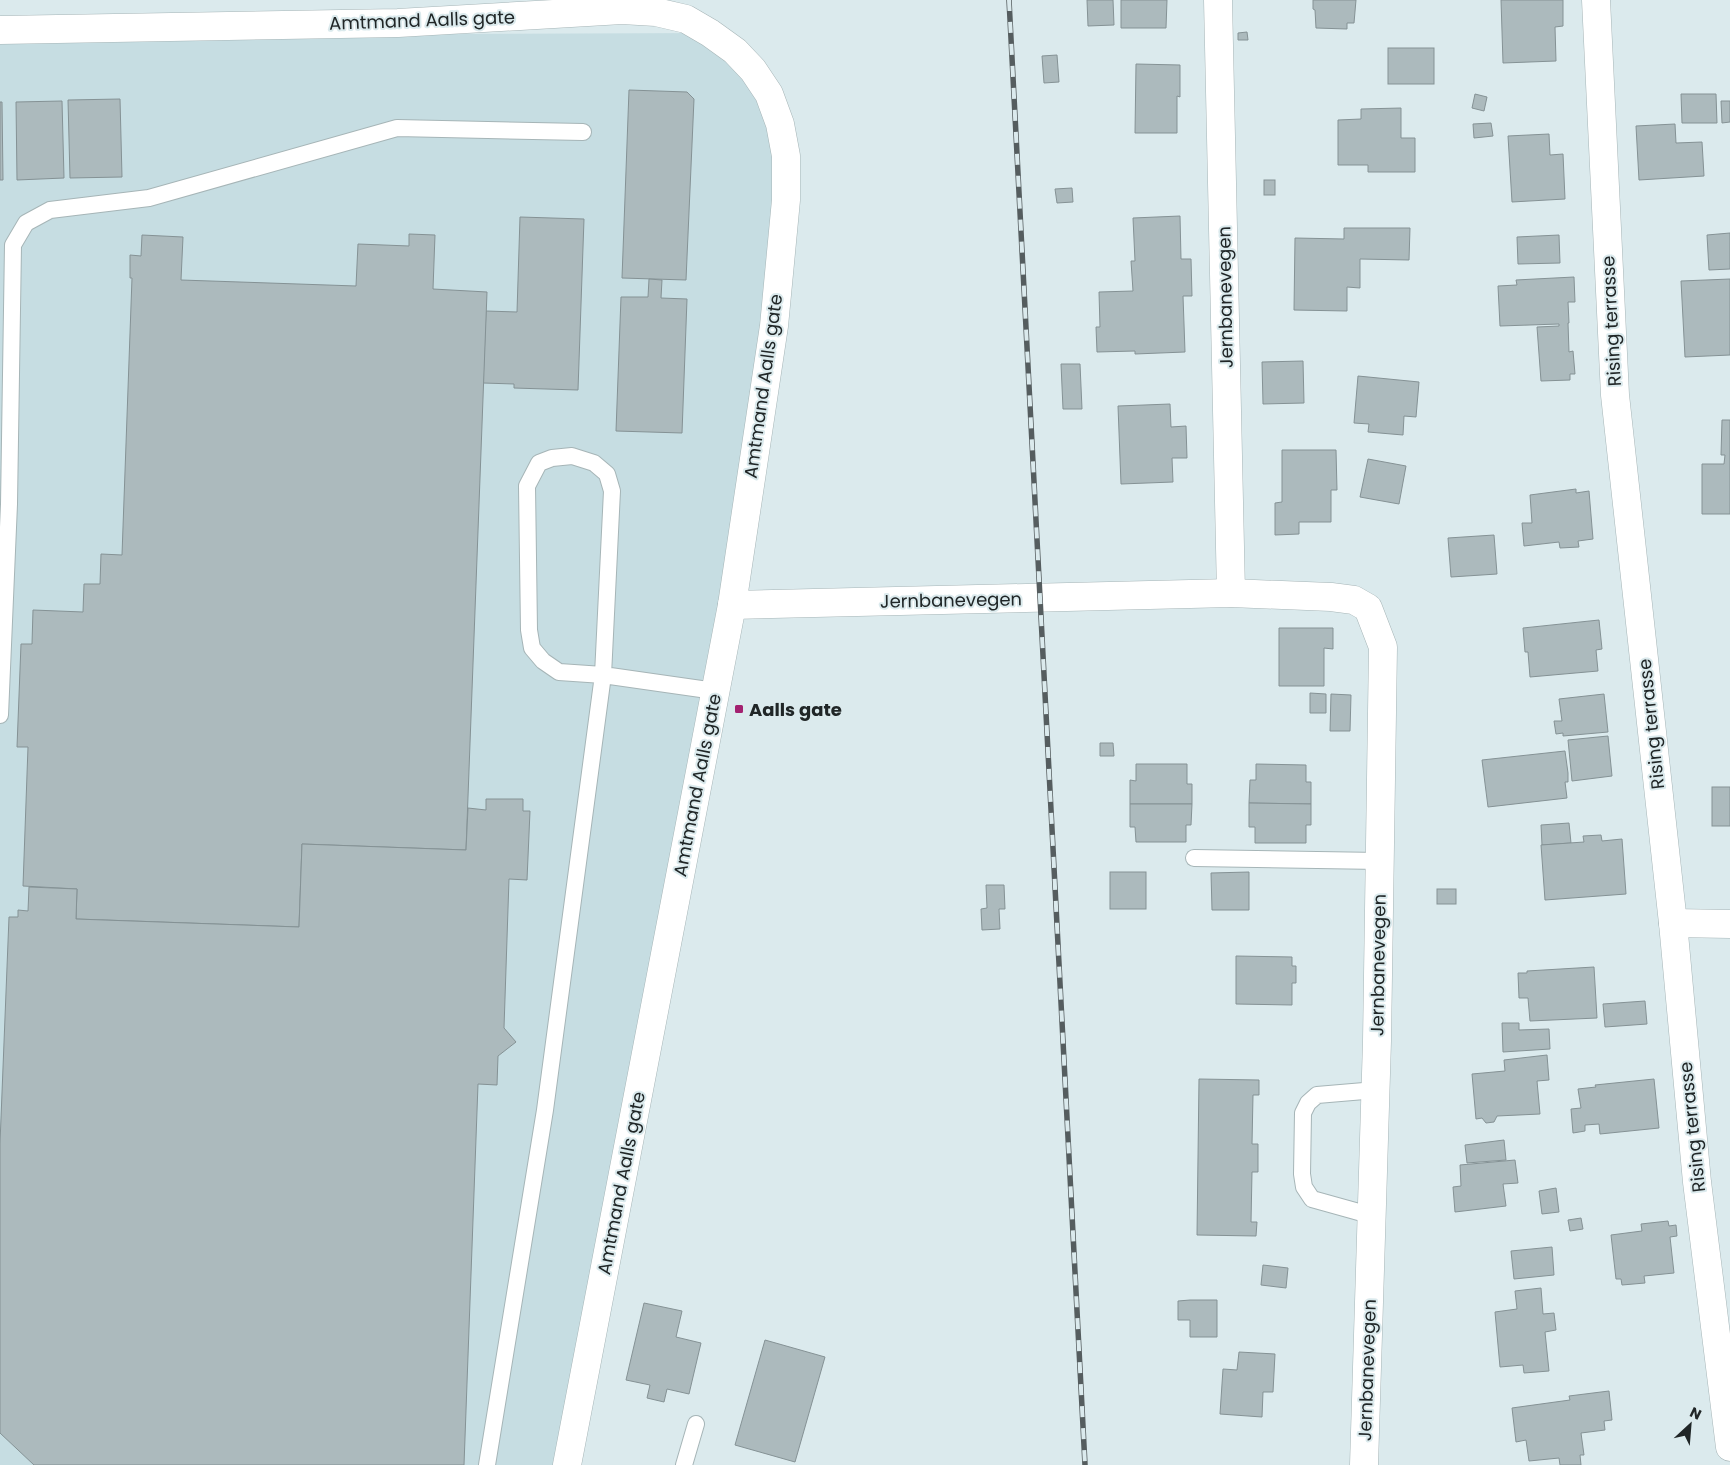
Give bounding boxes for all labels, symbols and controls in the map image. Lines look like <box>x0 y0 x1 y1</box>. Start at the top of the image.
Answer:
street label: Amtmand Aalls gate <box>329 4 515 36</box>
street label: Jernbanevegen <box>1211 226 1239 368</box>
street label: Rising terrasse <box>1595 255 1627 387</box>
street label: Amtmand Aalls gate <box>738 292 788 480</box>
street label: Jernbanevegen <box>880 586 1022 614</box>
street label: Rising terrasse <box>1632 658 1670 790</box>
street label: Amtmand Aalls gate <box>667 691 727 879</box>
place label: Aalls gate <box>749 697 842 722</box>
marker: Aalls gate <box>733 703 745 715</box>
street label: Jernbanevegen <box>1364 894 1392 1036</box>
street label: Rising terrasse <box>1673 1061 1711 1193</box>
street label: Amtmand Aalls gate <box>591 1089 651 1277</box>
street label: Jernbanevegen <box>1352 1299 1382 1441</box>
north arrow <box>1665 1400 1715 1450</box>
text: N <box>1687 1402 1705 1425</box>

